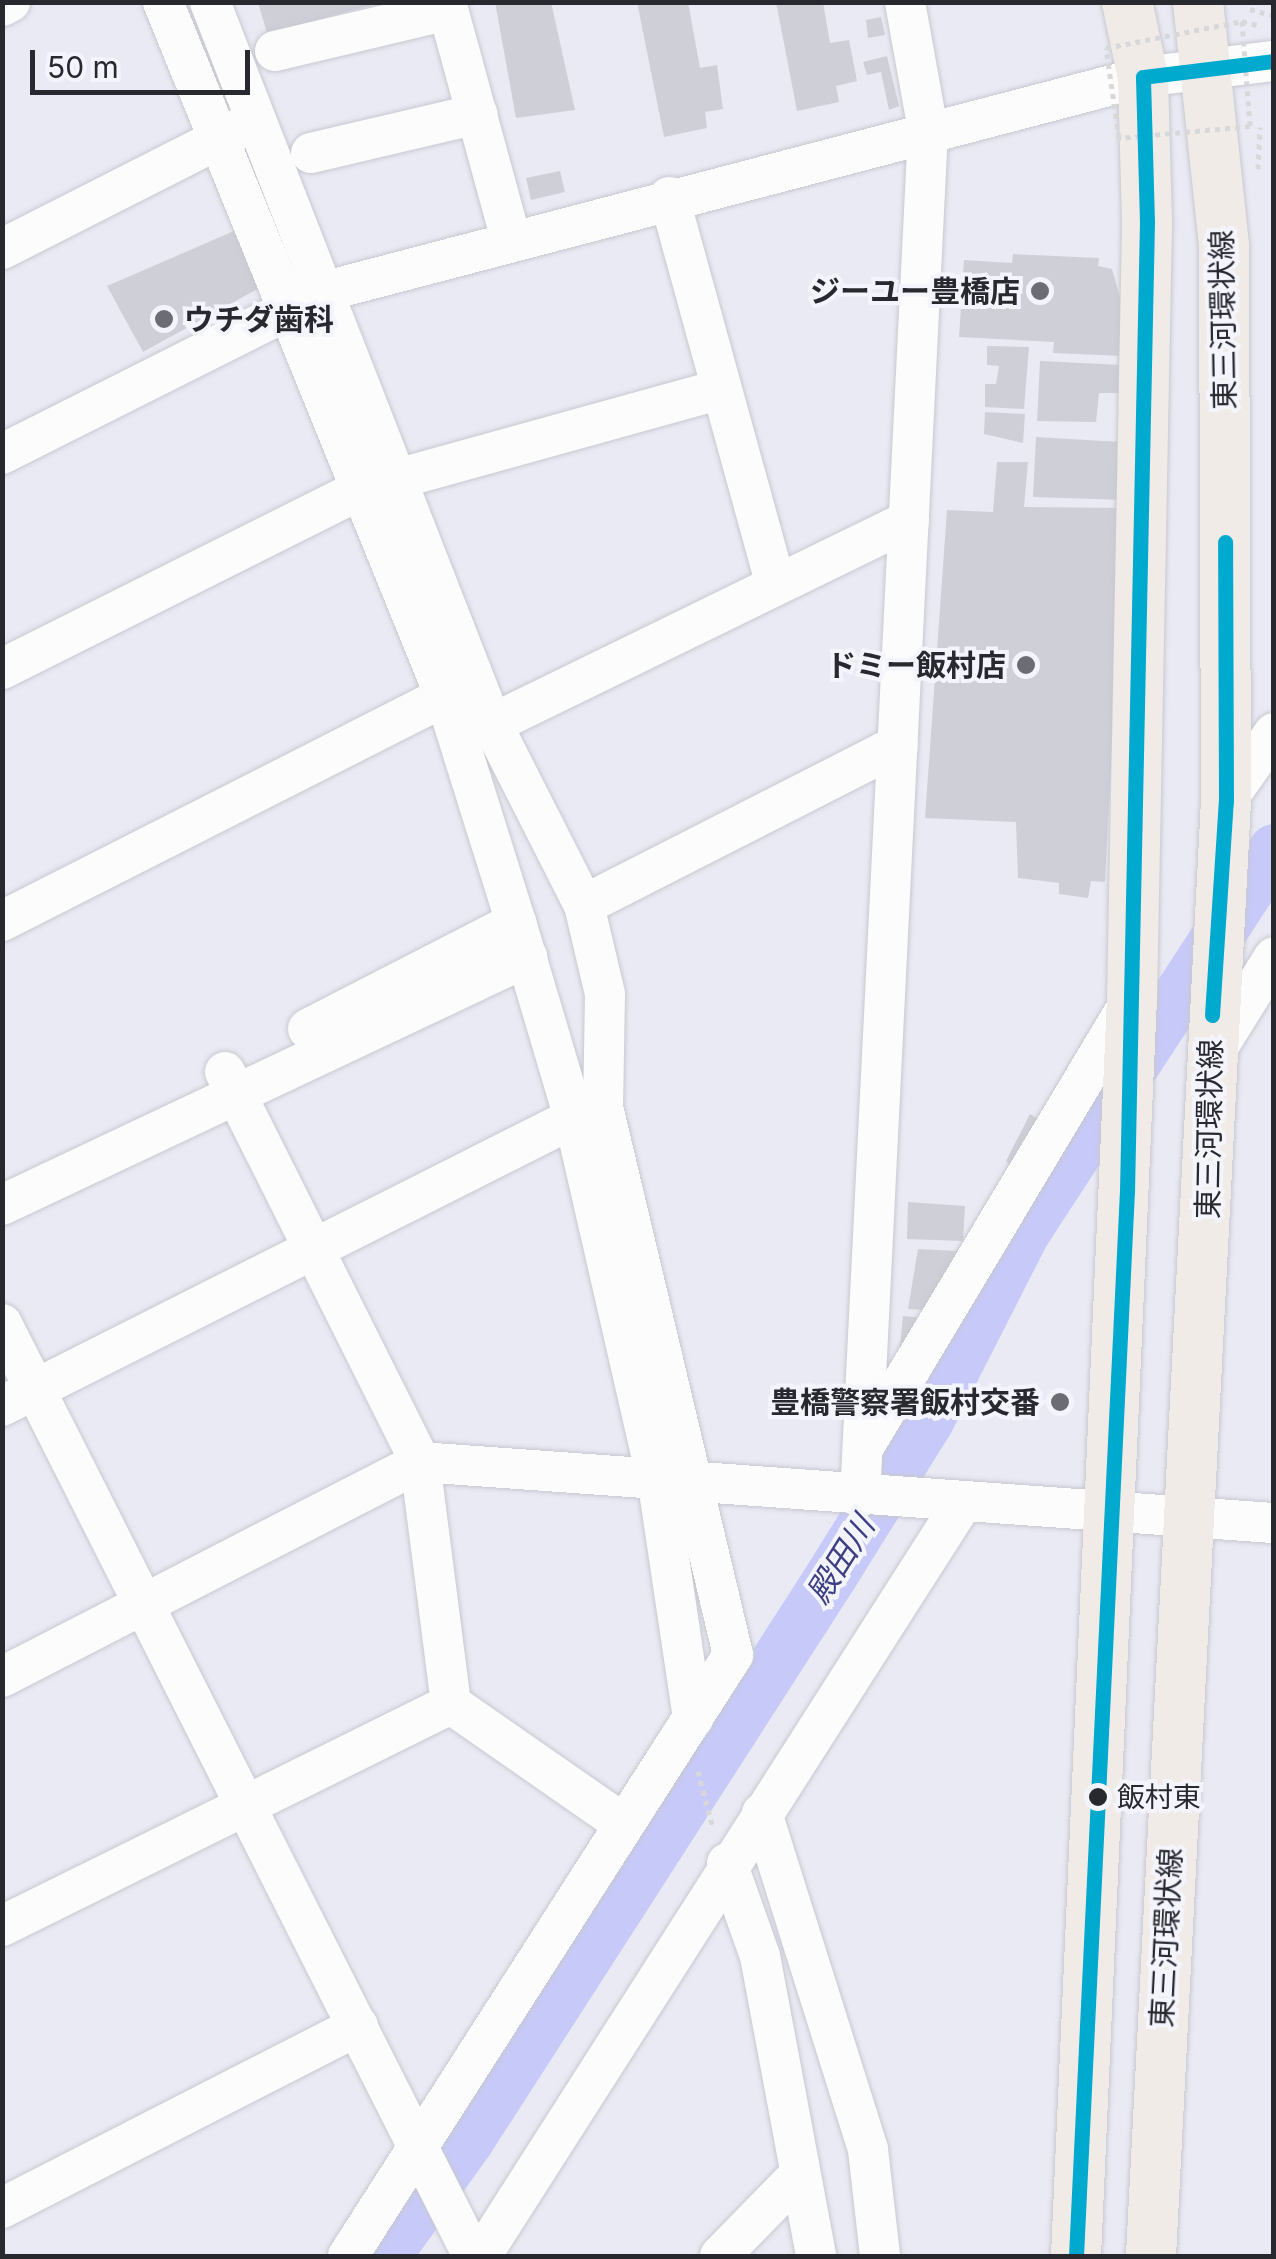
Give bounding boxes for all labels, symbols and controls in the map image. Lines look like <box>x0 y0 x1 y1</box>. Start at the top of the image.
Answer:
scale bar <box>35 30 255 92</box>
text: 50 m <box>47 49 119 85</box>
street label: 東三河環状線 <box>1203 230 1243 410</box>
place label: ジーユー豊橋店 <box>810 273 1020 309</box>
marker: ジーユー豊橋店 <box>1029 280 1051 302</box>
place label: ウチダ歯科 <box>184 301 334 337</box>
marker: ウチダ歯科 <box>153 308 175 330</box>
place label: ドミー飯村店 <box>826 647 1006 683</box>
marker: ドミー飯村店 <box>1015 654 1037 676</box>
street label: 東三河環状線 <box>1189 1039 1229 1219</box>
place label: 豊橋警察署飯村交番 <box>770 1384 1040 1420</box>
marker: 豊橋警察署飯村交番 <box>1049 1391 1071 1413</box>
water label: 殿田川 <box>799 1509 883 1611</box>
place label: 飯村東 <box>1117 1780 1201 1814</box>
marker: 飯村東 <box>1088 1787 1108 1807</box>
street label: 東三河環状線 <box>1143 1847 1189 2029</box>

